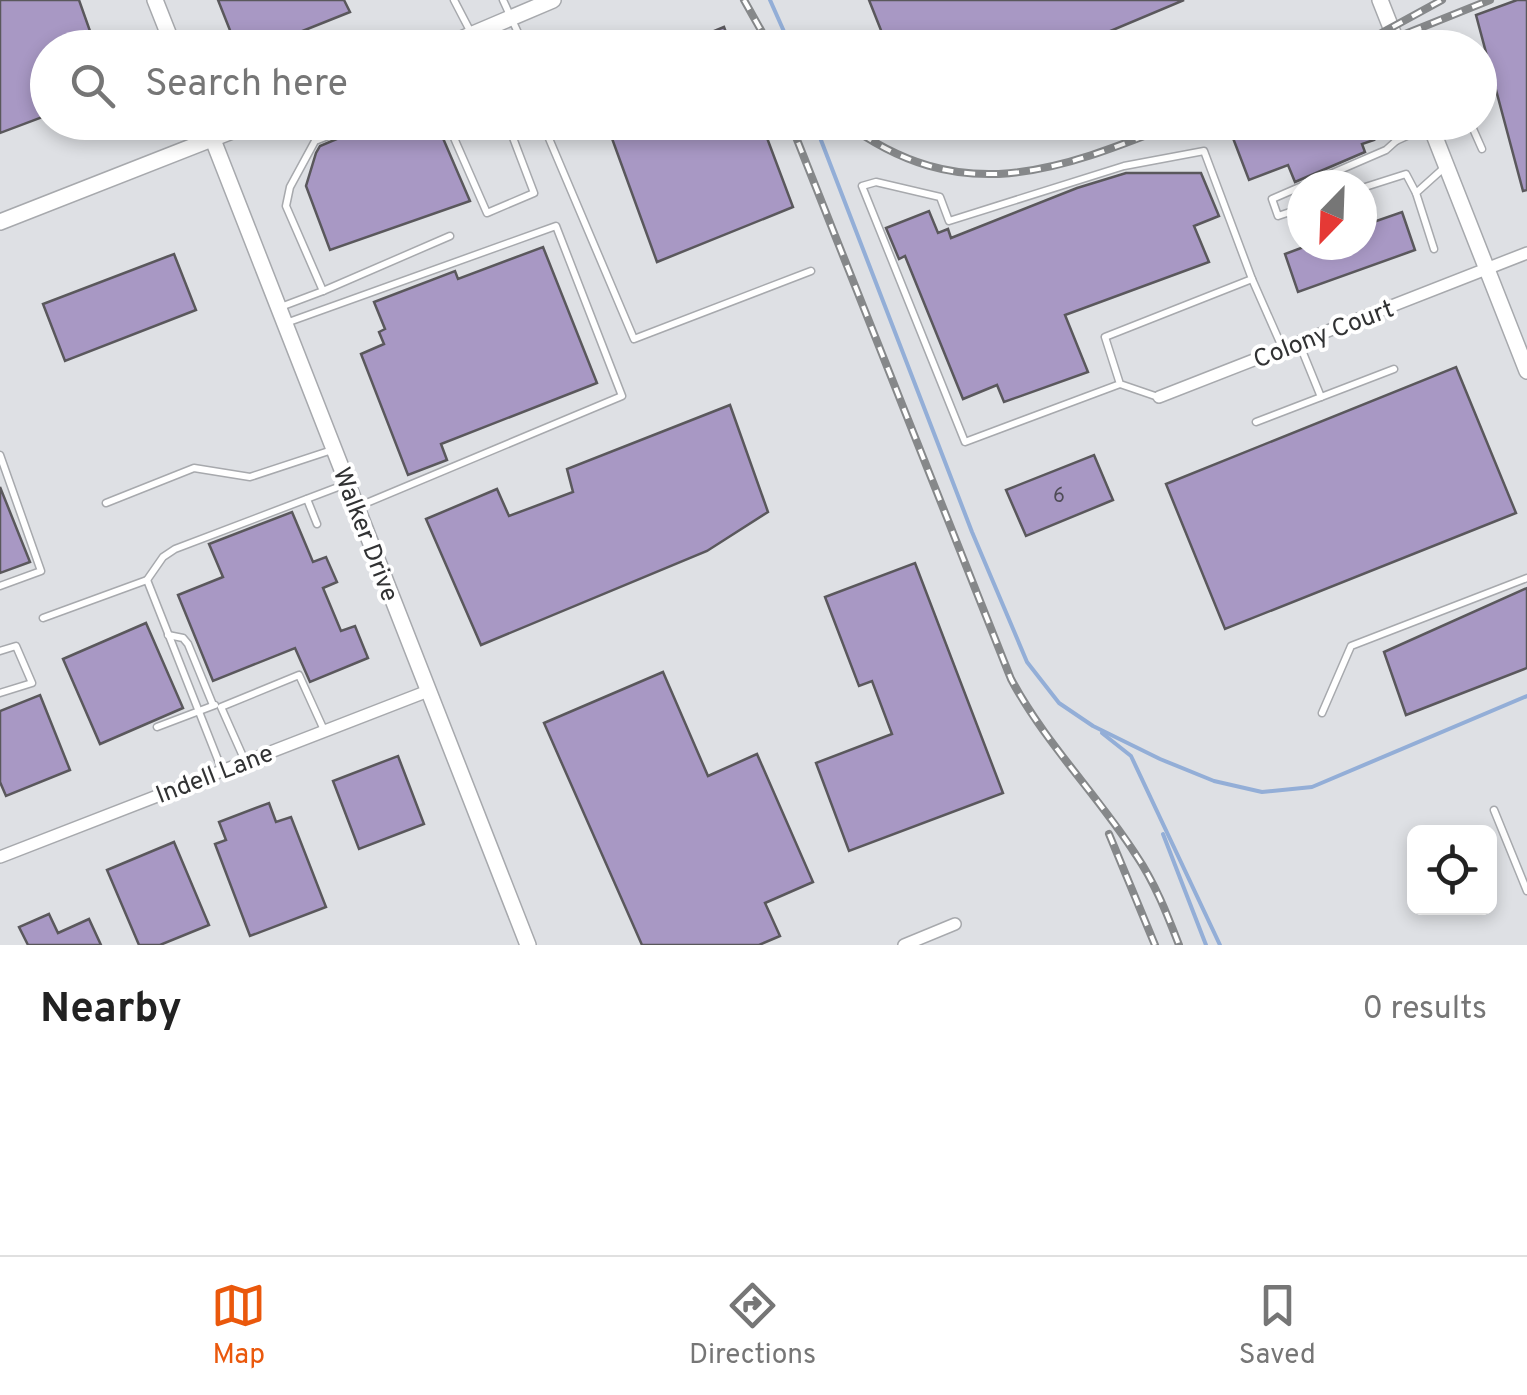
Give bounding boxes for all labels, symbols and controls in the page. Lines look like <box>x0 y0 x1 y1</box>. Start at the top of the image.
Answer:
search box <box>30 30 1497 140</box>
icon: search <box>65 58 120 113</box>
text: Search here <box>145 61 348 110</box>
north arrow <box>1287 170 1377 260</box>
street label: Colony Court <box>1249 294 1399 377</box>
street label: Walker Drive <box>324 463 404 607</box>
house number: 6 <box>1053 484 1065 510</box>
street label: Indell Lane <box>152 739 278 813</box>
map controls <box>1407 825 1497 915</box>
button: locate <box>1407 825 1497 915</box>
text: Nearby <box>40 984 182 1037</box>
text: 0 results <box>1362 990 1487 1030</box>
tab: Map <box>211 1278 266 1374</box>
tab: Directions <box>689 1278 816 1374</box>
tab: Saved <box>1239 1278 1316 1374</box>

